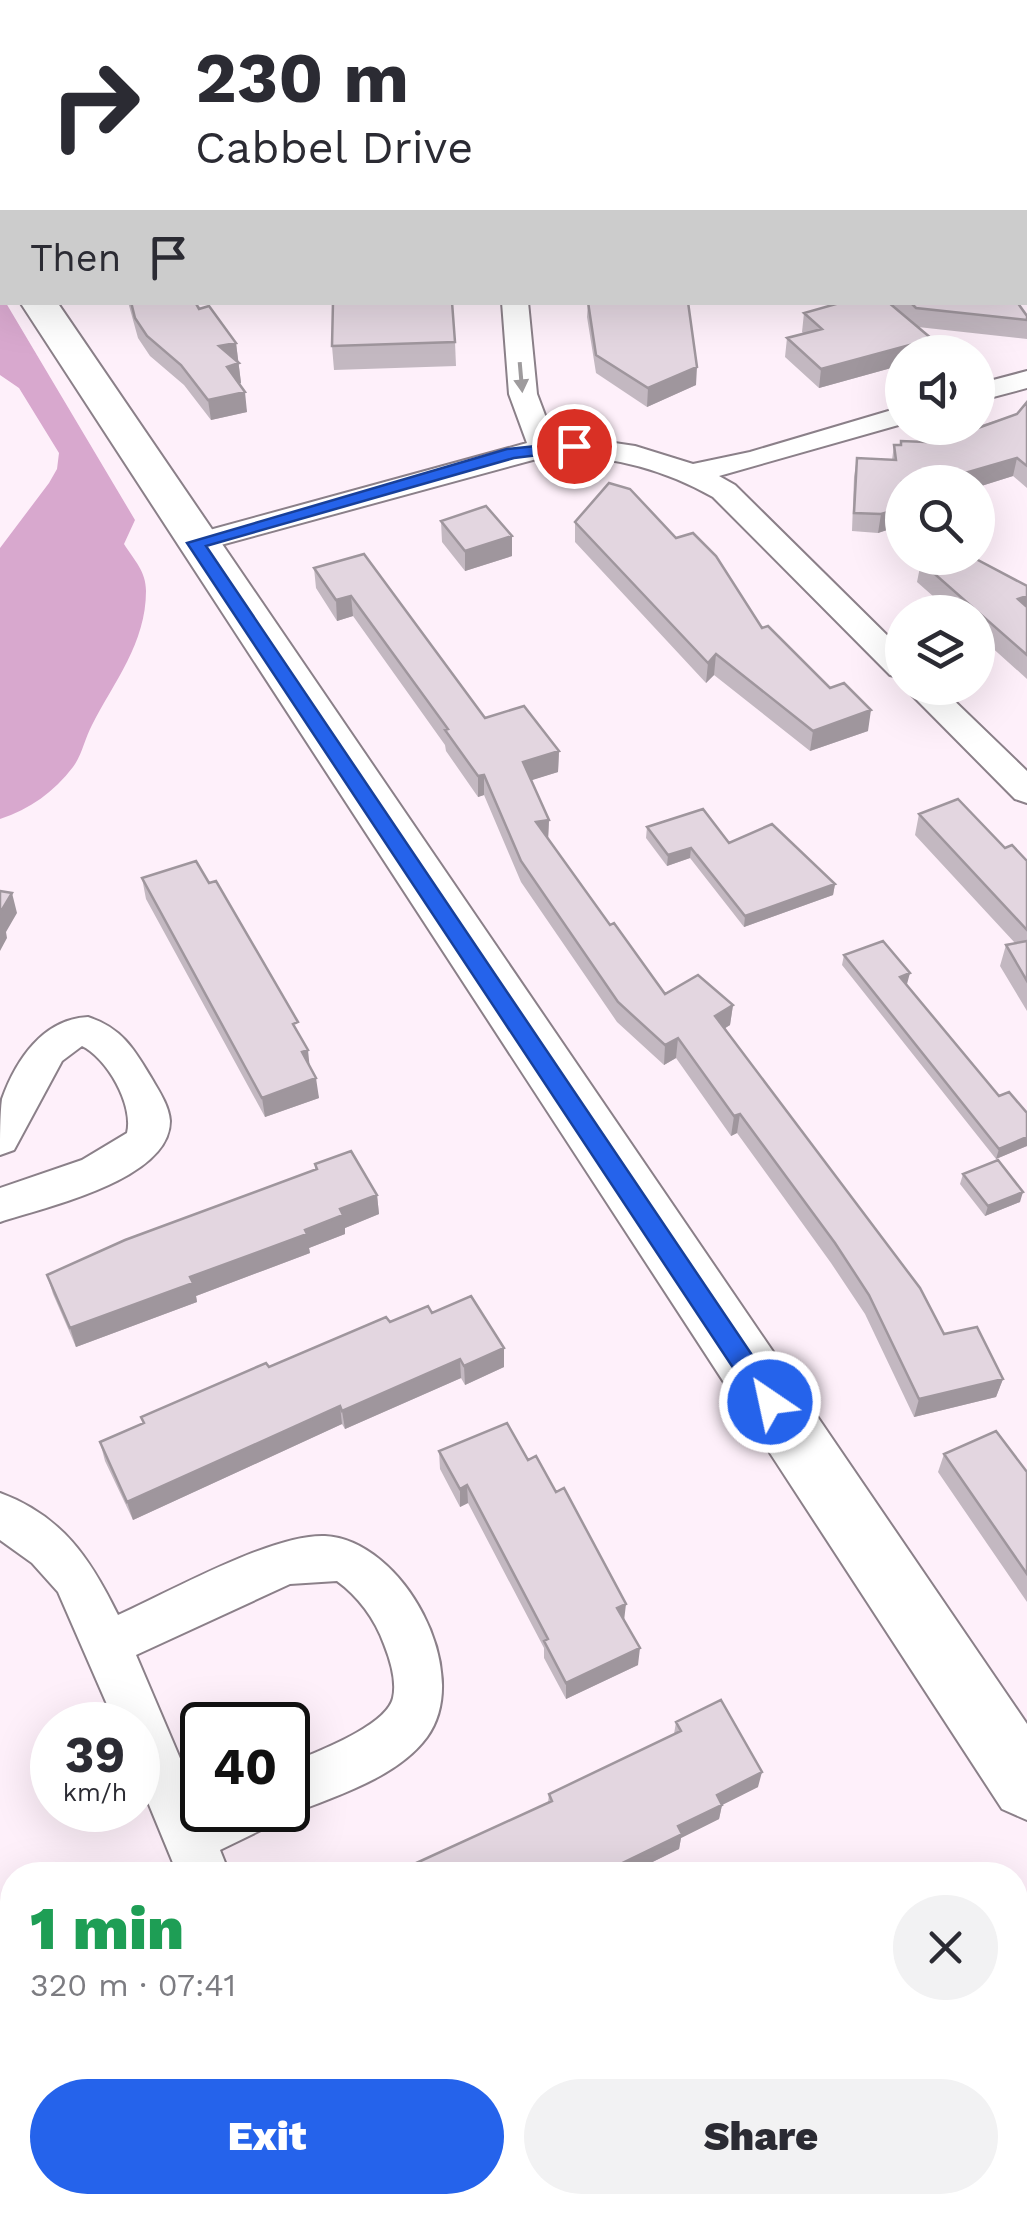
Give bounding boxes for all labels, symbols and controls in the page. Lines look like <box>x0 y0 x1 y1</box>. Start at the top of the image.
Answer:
text: 230 m <box>195 37 409 119</box>
icon: right <box>30 40 160 170</box>
text: Cabbel Drive <box>195 121 473 174</box>
icon: arrive <box>141 230 196 285</box>
text: Then <box>30 236 121 280</box>
map controls <box>885 335 995 705</box>
button: sound <box>885 335 995 445</box>
one-way arrow <box>514 362 530 393</box>
pin <box>532 404 617 489</box>
icon: arrive <box>547 419 602 474</box>
button: search <box>885 465 995 575</box>
button: layers <box>885 595 995 705</box>
position arrow <box>718 1350 822 1454</box>
speed limit sign: 40 <box>180 1702 310 1832</box>
text: 39 <box>65 1725 125 1784</box>
text: km/h <box>63 1778 127 1807</box>
text: 1 min <box>30 1893 184 1964</box>
button: close <box>893 1895 998 2000</box>
text: 320 m · 07:41 <box>30 1966 236 2004</box>
button: Exit <box>30 2079 504 2194</box>
button: Share <box>524 2079 998 2194</box>

